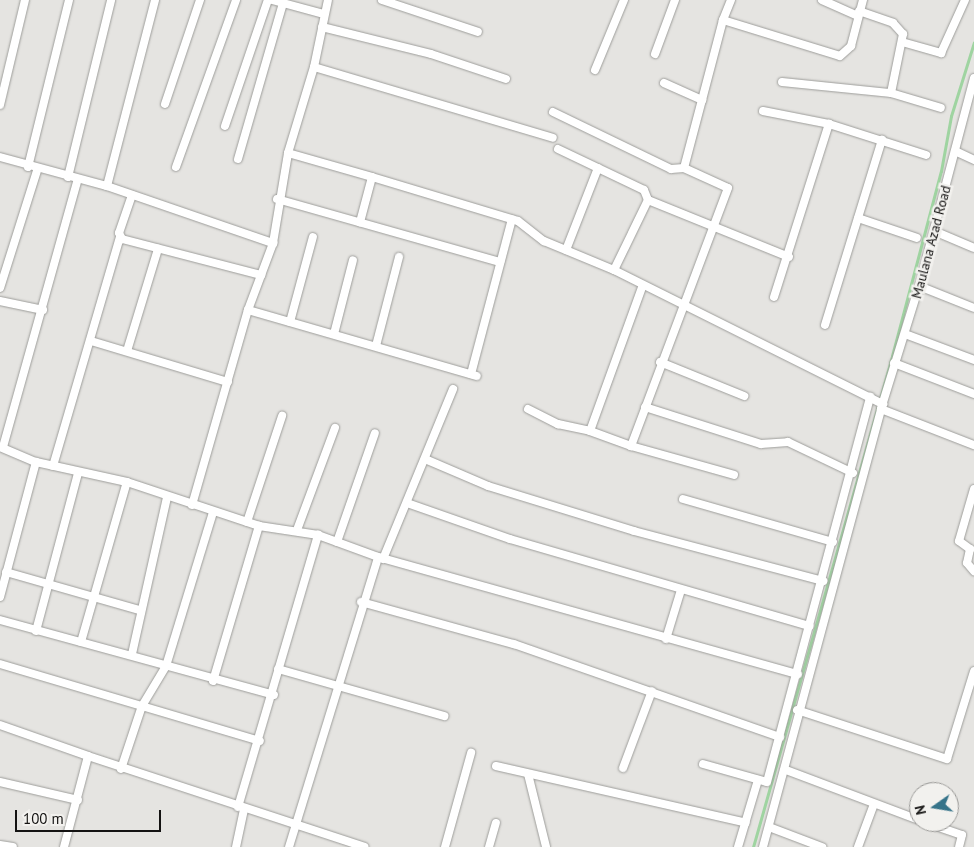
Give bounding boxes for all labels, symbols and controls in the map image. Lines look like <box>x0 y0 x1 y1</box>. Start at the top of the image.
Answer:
street label: Maulana Azad Road <box>908 183 954 301</box>
north arrow <box>909 782 959 832</box>
scale bar <box>18 800 164 832</box>
text: N <box>911 804 930 817</box>
text: 100 m <box>23 809 64 828</box>

